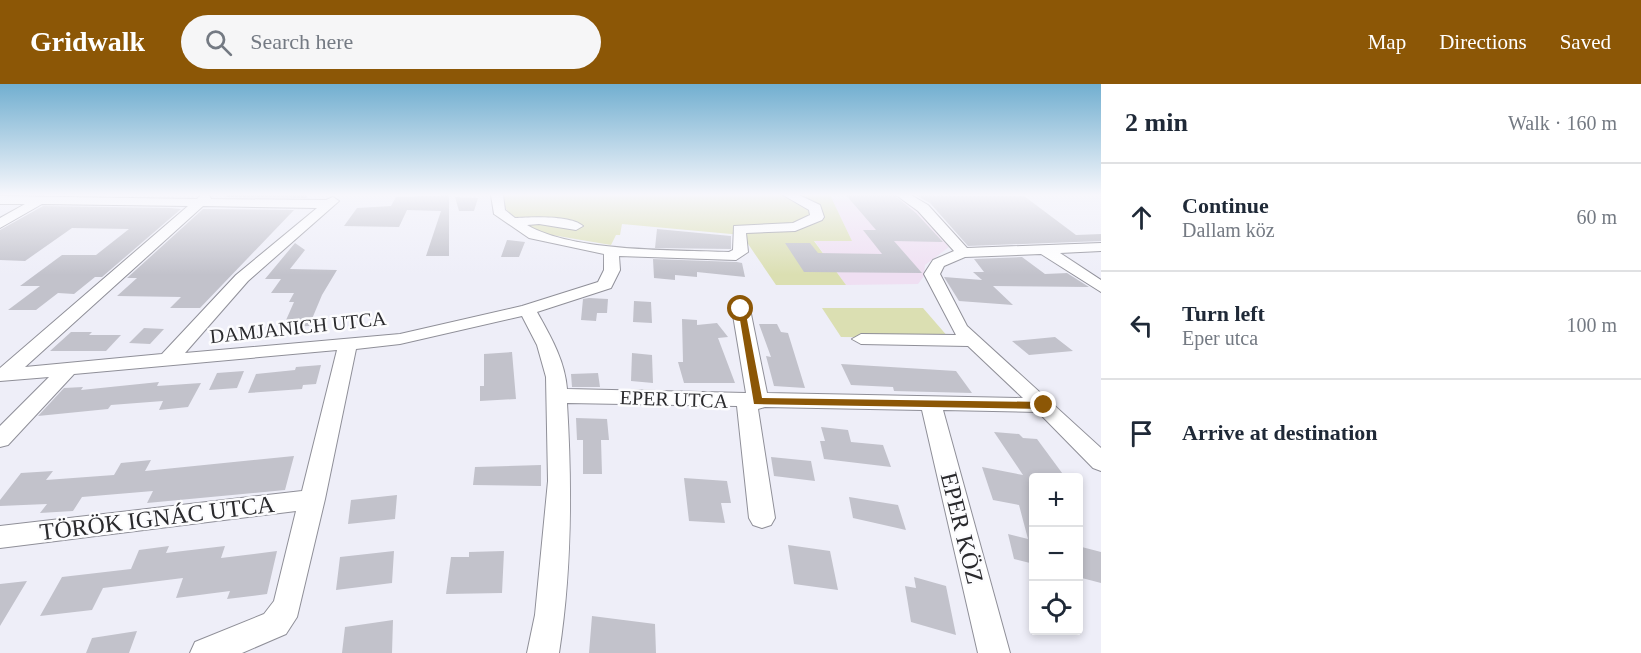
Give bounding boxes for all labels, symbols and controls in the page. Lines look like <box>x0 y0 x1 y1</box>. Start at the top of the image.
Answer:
search box <box>181 15 601 69</box>
text: Gridwalk <box>30 26 145 57</box>
icon: search <box>202 26 235 59</box>
text: Search here <box>250 29 353 54</box>
text: Map <box>1368 30 1406 54</box>
text: Directions <box>1439 30 1527 54</box>
text: Saved <box>1560 30 1611 54</box>
text: 2 min <box>1125 108 1188 137</box>
text: Walk · 160 m <box>1508 112 1617 134</box>
text: Continue <box>1182 193 1269 218</box>
icon: ahead <box>1125 201 1158 234</box>
text: 60 m <box>1576 206 1617 228</box>
text: Dallam köz <box>1182 219 1275 241</box>
route start <box>727 295 753 321</box>
text: Turn left <box>1182 301 1265 326</box>
street label: DAMJANICH UTCA <box>209 307 388 347</box>
icon: left <box>1125 309 1158 342</box>
text: 100 m <box>1566 314 1617 336</box>
text: Eper utca <box>1182 327 1258 349</box>
street label: EPER UTCA <box>619 386 729 412</box>
route end <box>1030 391 1056 417</box>
icon: arrive <box>1125 417 1158 450</box>
text: Arrive at destination <box>1182 420 1378 445</box>
street label: EPER KÖZ <box>936 470 988 586</box>
map controls <box>1029 473 1083 635</box>
button: + <box>1029 473 1083 527</box>
street label: TÖRÖK IGNÁC UTCA <box>38 491 276 545</box>
button: − <box>1029 527 1083 581</box>
button: locate <box>1029 581 1083 635</box>

